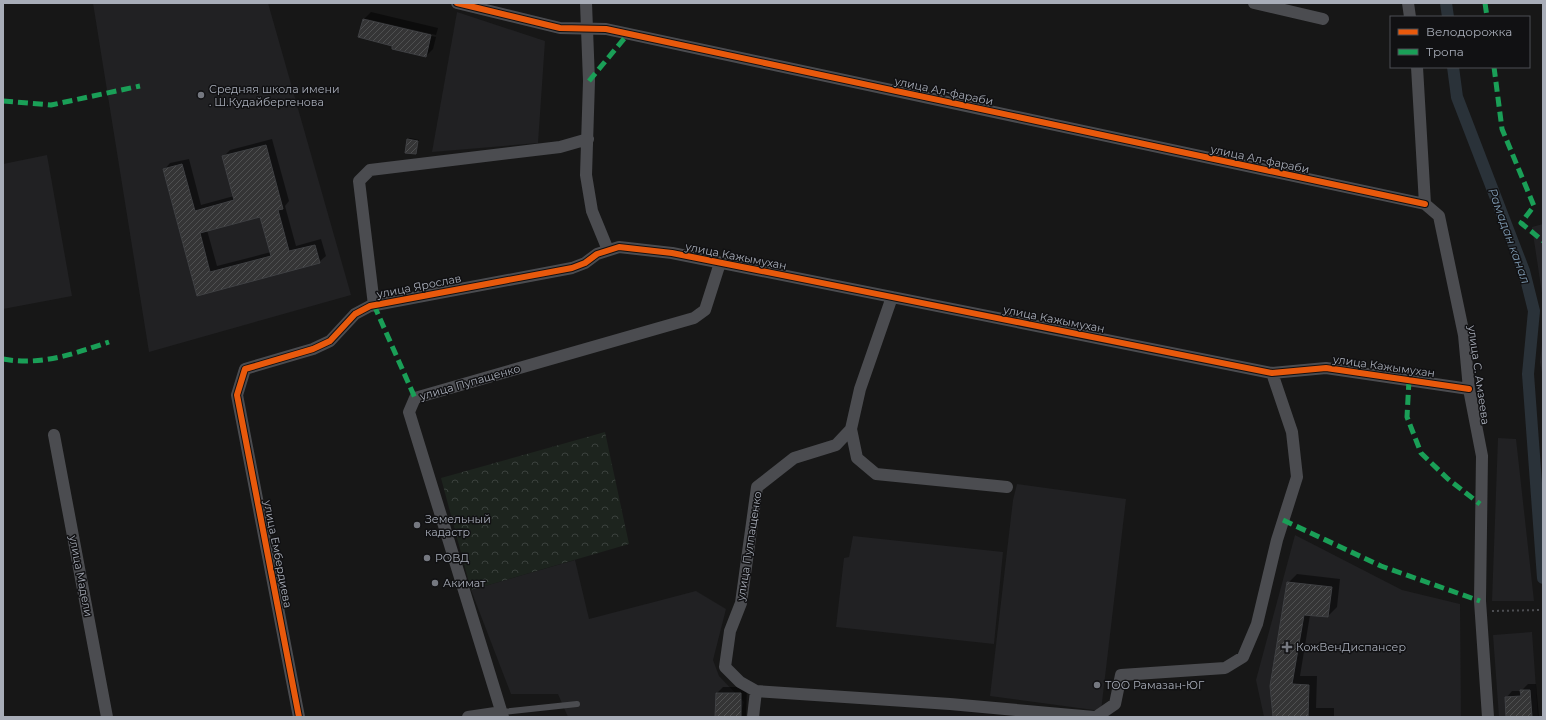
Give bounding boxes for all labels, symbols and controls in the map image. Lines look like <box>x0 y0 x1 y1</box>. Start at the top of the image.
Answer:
legend <box>1390 16 1530 68</box>
text: Велодорожка <box>1426 24 1512 39</box>
text: Тропа <box>1426 44 1464 59</box>
street label: улица Ал-фараби <box>892 74 995 108</box>
place label: Средняя школа имени . Ш.Кудайбергенова <box>209 82 340 109</box>
marker: Средняя школа имени . Ш.Кудайбергенова <box>196 90 206 100</box>
street label: улица Ал-фараби <box>1208 142 1311 176</box>
water label: Рамадан канал <box>1485 186 1534 286</box>
street label: улица Кажымухан <box>683 239 788 273</box>
street label: улица Ярослав <box>375 271 462 301</box>
street label: улица Кажымухан <box>1001 302 1106 336</box>
street label: улица С. Амзеева <box>1465 324 1493 425</box>
street label: улица Кажымухан <box>1331 352 1436 380</box>
street label: улица Пупащенко <box>417 361 522 403</box>
street label: улица Пулпащенко <box>733 490 765 603</box>
street label: улица Ембердиева <box>261 498 295 609</box>
place label: Земельный кадастр <box>425 512 491 539</box>
marker: Земельный кадастр <box>412 520 422 530</box>
street label: улица Мадели <box>66 533 96 618</box>
place label: РОВД <box>435 551 469 565</box>
marker: РОВД <box>422 553 432 563</box>
place label: Акимат <box>443 576 486 590</box>
marker: Акимат <box>430 578 440 588</box>
place label: КожВенДиспансер <box>1296 640 1406 654</box>
marker: КожВенДиспансер <box>1281 641 1293 653</box>
place label: ТОО Рамазан-ЮГ <box>1105 678 1205 692</box>
marker: ТОО Рамазан-ЮГ <box>1092 680 1102 690</box>

